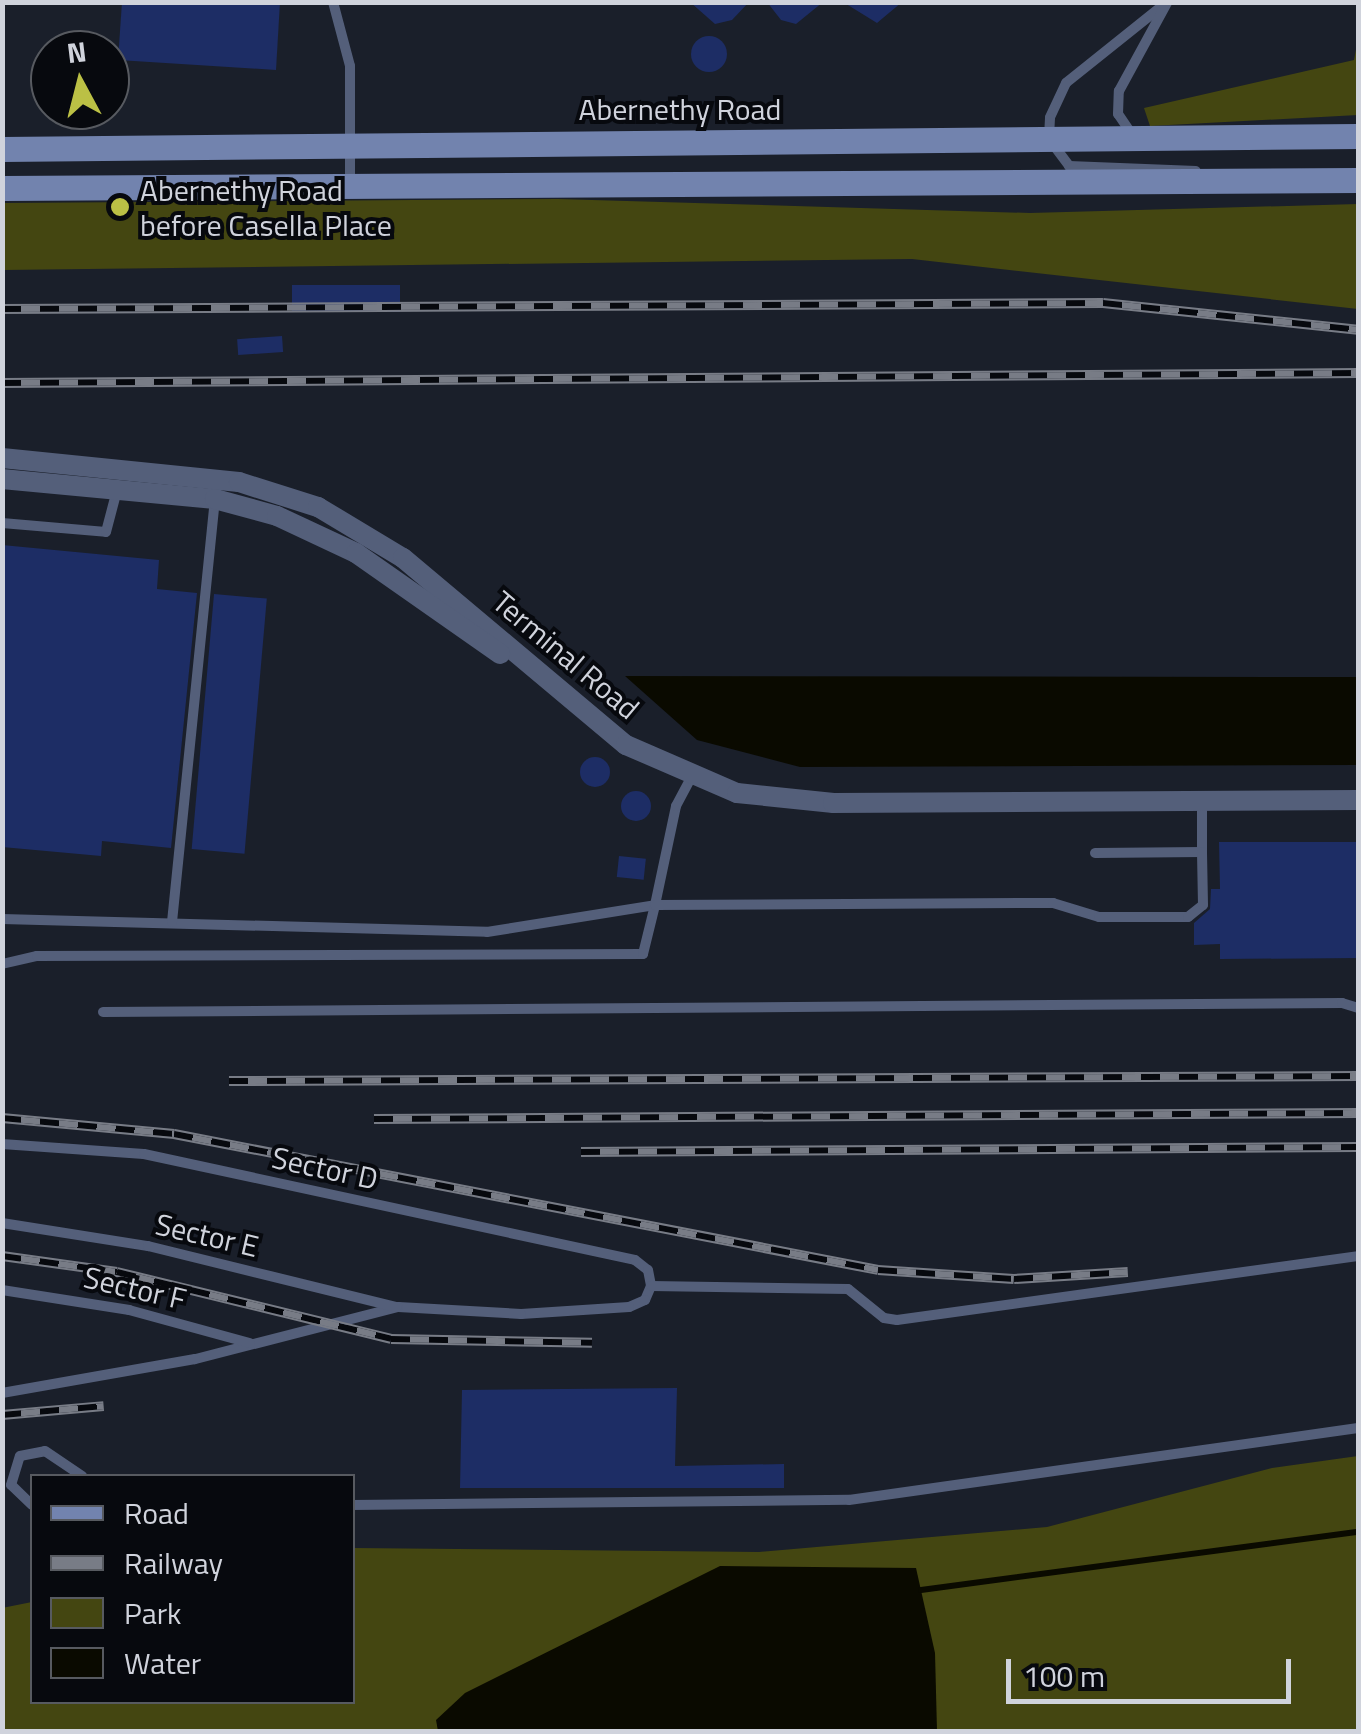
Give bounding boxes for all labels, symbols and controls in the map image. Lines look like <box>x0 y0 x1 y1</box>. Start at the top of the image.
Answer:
text: N <box>64 29 89 74</box>
north arrow <box>30 30 130 130</box>
street label: Abernethy Road <box>579 91 781 127</box>
place label: Abernethy Road before Casella Place <box>140 172 392 242</box>
marker: Abernethy Road before Casella Place <box>109 196 131 218</box>
street label: Terminal Road <box>486 583 646 727</box>
street label: Sector D <box>269 1139 381 1197</box>
street label: Sector E <box>152 1206 262 1264</box>
street label: Sector F <box>80 1259 190 1317</box>
legend <box>30 1474 355 1704</box>
text: Road <box>124 1490 189 1536</box>
text: Railway <box>124 1540 223 1586</box>
text: Park <box>124 1590 181 1636</box>
scale bar <box>1011 1639 1296 1701</box>
text: Water <box>124 1640 201 1686</box>
text: 100 m <box>1023 1653 1105 1699</box>

